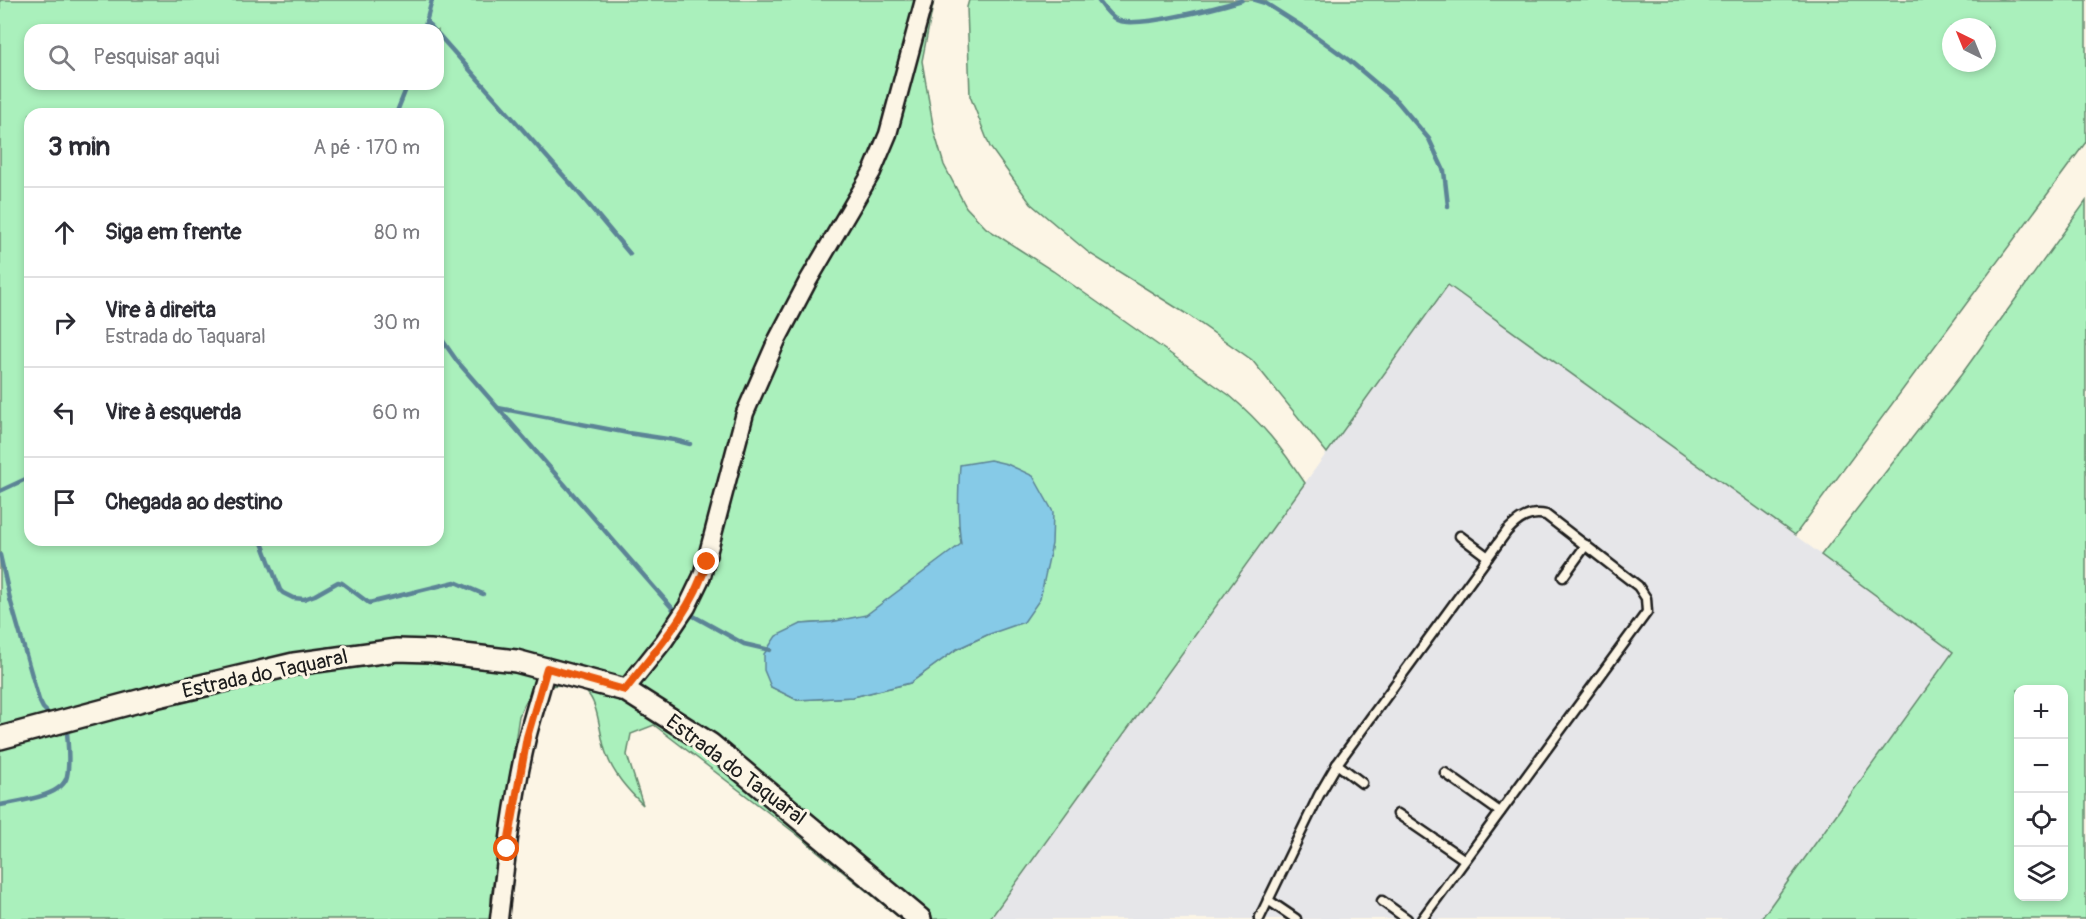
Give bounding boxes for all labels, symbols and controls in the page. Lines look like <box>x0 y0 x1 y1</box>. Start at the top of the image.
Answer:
north arrow <box>1942 18 1996 72</box>
search box <box>24 24 444 90</box>
icon: search <box>45 41 78 74</box>
text: Pesquisar aqui <box>93 43 219 71</box>
text: 3 min <box>48 131 110 163</box>
text: A pé · 170 m <box>313 135 420 160</box>
icon: ahead <box>48 216 81 249</box>
text: Siga em frente <box>105 218 241 246</box>
text: 80 m <box>374 220 420 245</box>
text: Vire à direita <box>105 296 216 324</box>
icon: right <box>48 306 81 339</box>
text: 30 m <box>373 310 420 335</box>
text: Estrada do Taquaral <box>105 324 266 349</box>
icon: left <box>48 396 81 429</box>
text: Vire à esquerda <box>105 398 241 426</box>
text: 60 m <box>373 400 420 425</box>
icon: arrive <box>48 486 81 519</box>
text: Chegada ao destino <box>105 488 283 516</box>
route end <box>693 548 719 574</box>
street label: Estrada do Taquaral <box>180 643 350 705</box>
map controls <box>2014 685 2068 901</box>
button: + <box>2014 685 2068 739</box>
street label: Estrada do Taquaral <box>660 708 812 832</box>
button: − <box>2014 739 2068 793</box>
button: locate <box>2014 793 2068 847</box>
route start <box>493 835 519 861</box>
button: layers <box>2014 847 2068 901</box>

